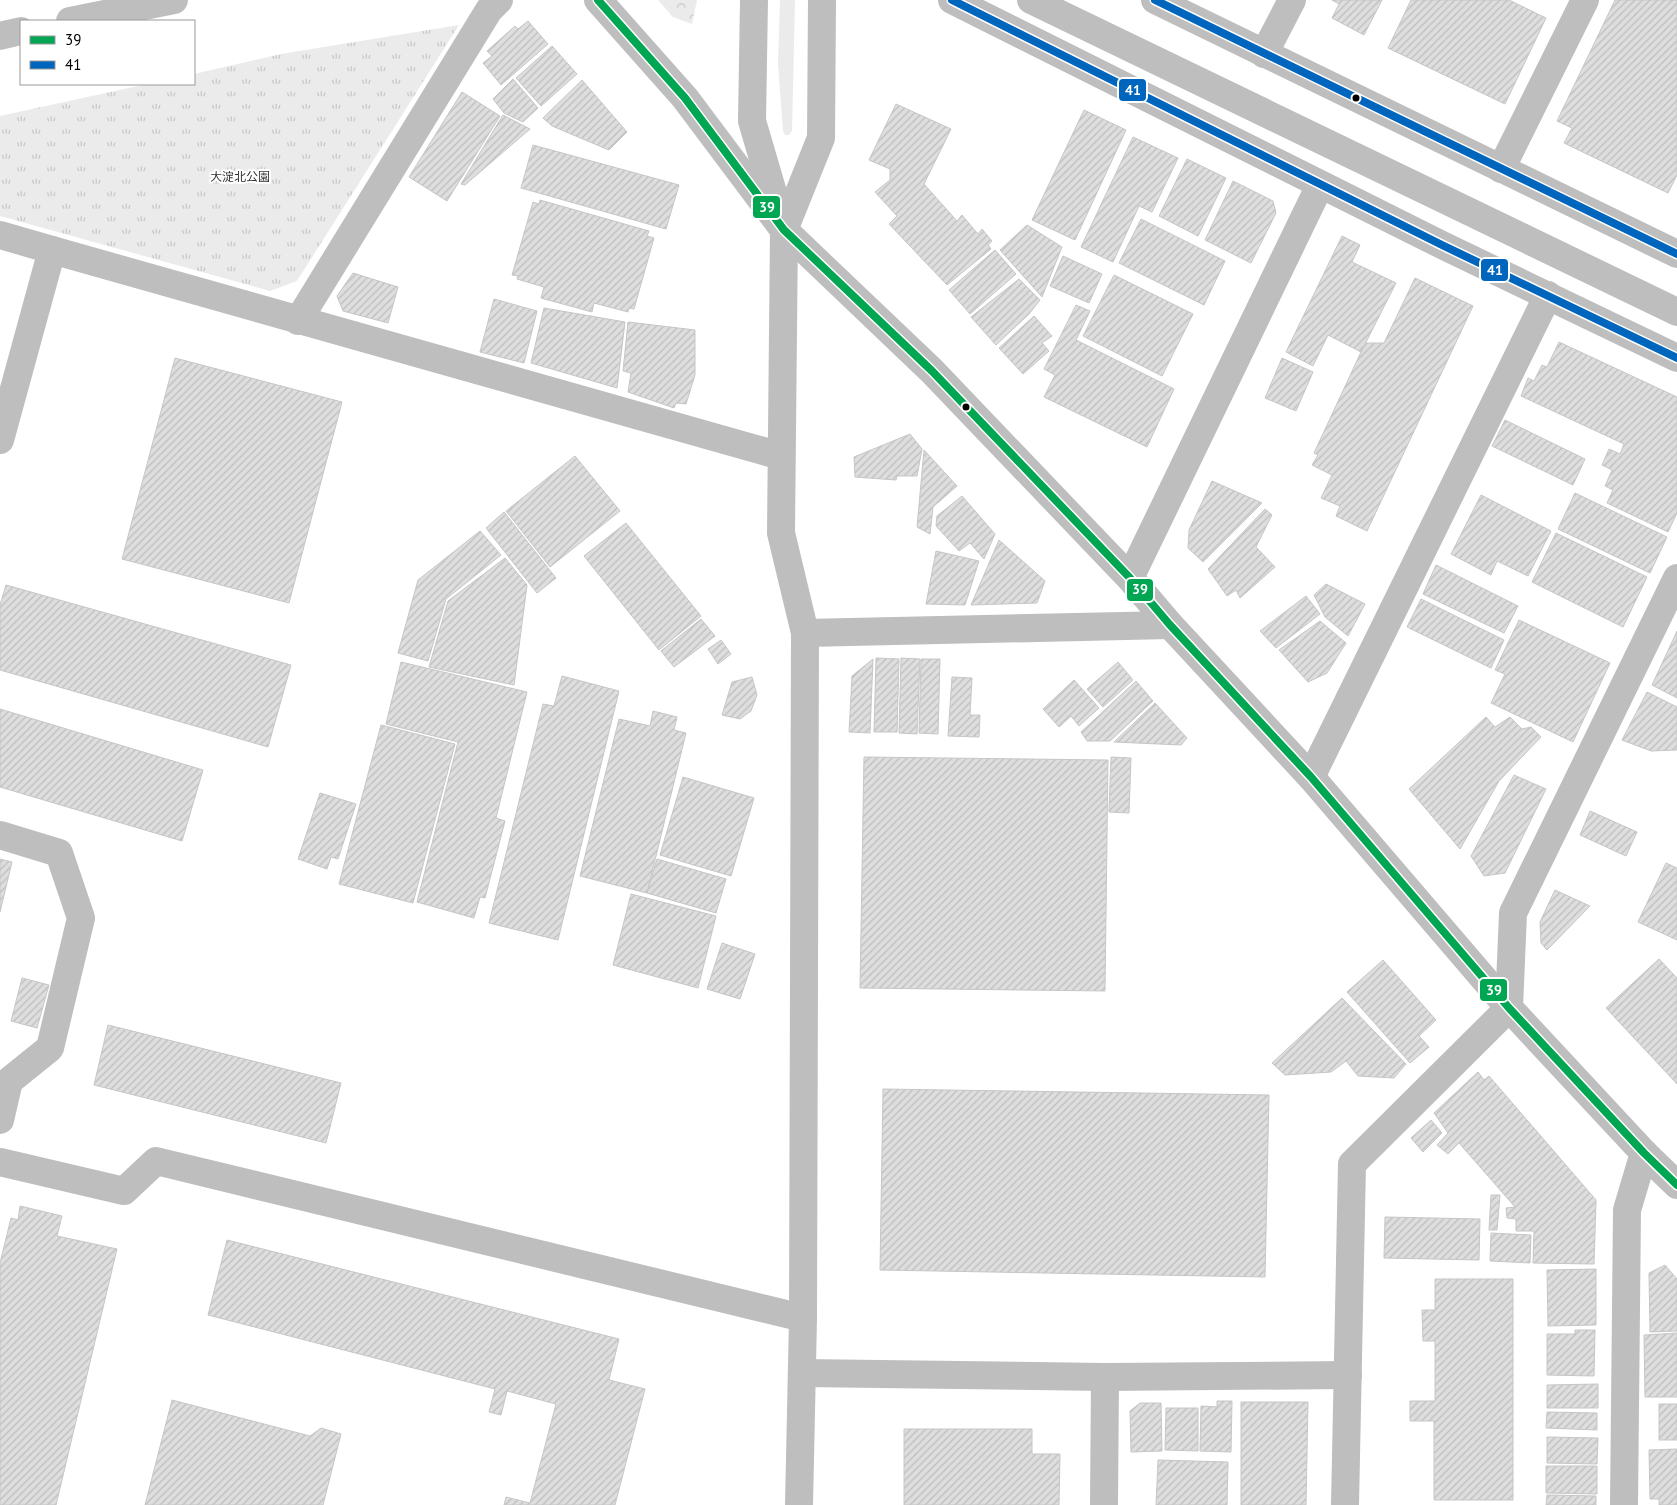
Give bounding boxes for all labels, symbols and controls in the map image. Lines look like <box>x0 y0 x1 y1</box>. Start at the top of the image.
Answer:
legend <box>20 20 195 85</box>
text: 39 <box>65 30 81 49</box>
text: 41 <box>65 55 81 74</box>
line badge: 41 <box>1118 78 1147 102</box>
text: 41 <box>1125 81 1141 99</box>
unlabelled marker <box>1351 93 1361 103</box>
park label: 大淀北公園 <box>210 169 270 184</box>
line badge: 39 <box>752 195 781 219</box>
text: 39 <box>759 198 775 216</box>
line badge: 41 <box>1480 258 1509 282</box>
text: 41 <box>1487 261 1503 279</box>
unlabelled marker <box>961 402 971 412</box>
line badge: 39 <box>1126 578 1154 602</box>
text: 39 <box>1132 580 1148 598</box>
line badge: 39 <box>1479 978 1508 1002</box>
text: 39 <box>1486 981 1502 999</box>

